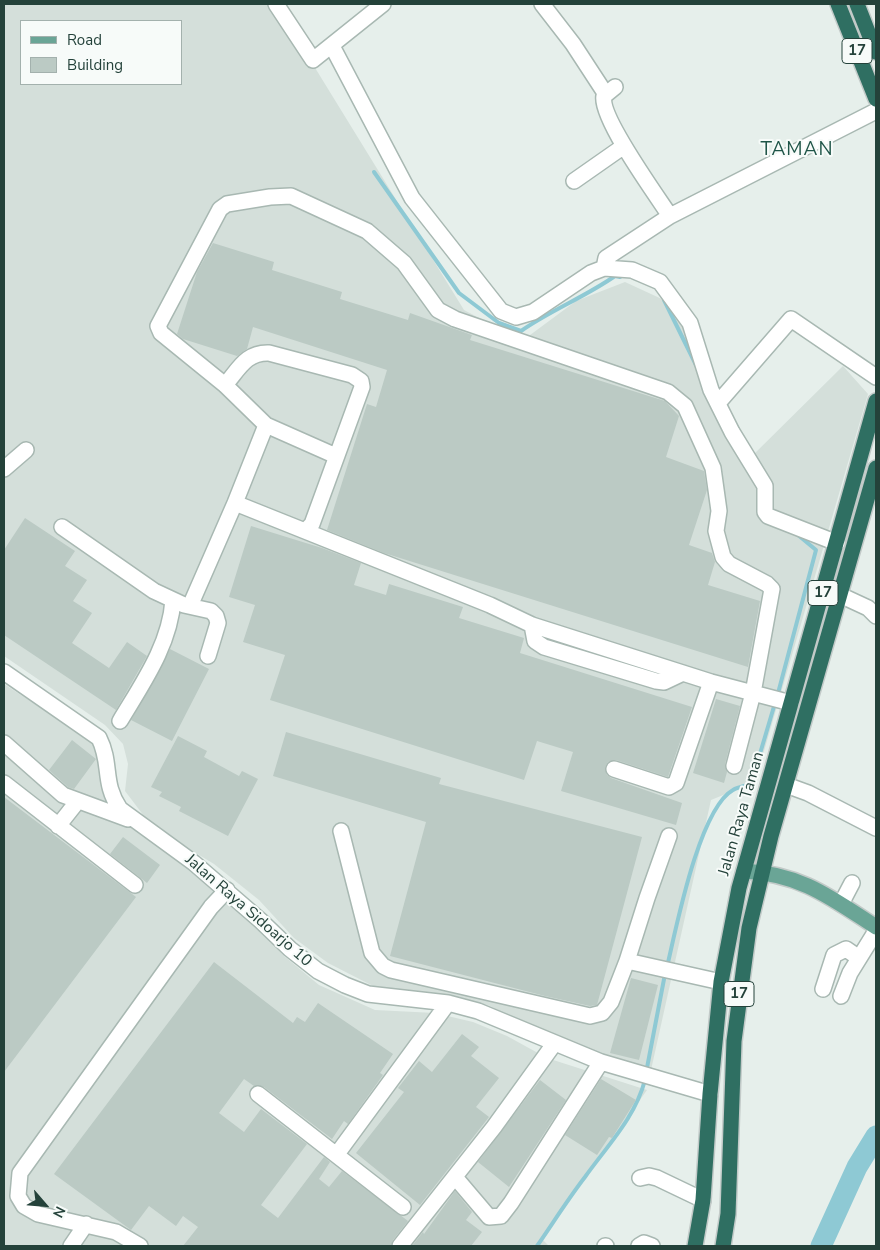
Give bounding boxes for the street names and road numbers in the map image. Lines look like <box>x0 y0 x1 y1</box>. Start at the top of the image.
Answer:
road number: 17 <box>842 38 872 64</box>
road number: 17 <box>808 580 838 606</box>
street label: Jalan Raya Taman <box>715 750 769 878</box>
street label: Jalan Raya Sidoarjo 10 <box>181 851 315 971</box>
road number: 17 <box>724 982 754 1006</box>

